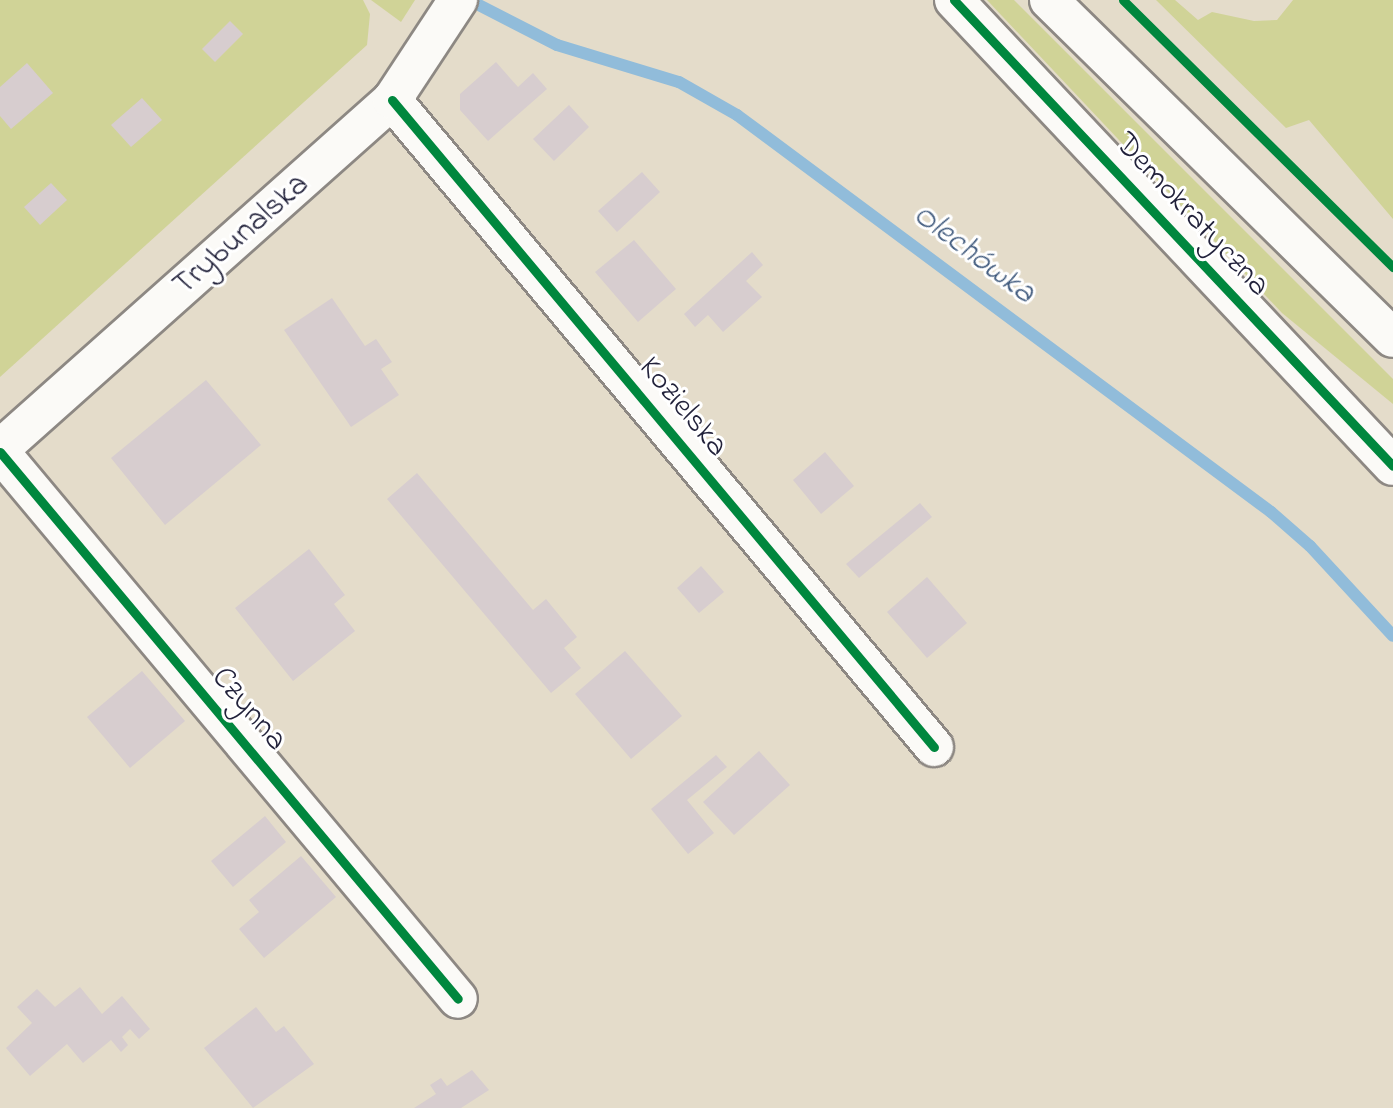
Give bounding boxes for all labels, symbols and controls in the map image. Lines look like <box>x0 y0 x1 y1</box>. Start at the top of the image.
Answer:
street label: Demokratyczna <box>1105 126 1277 306</box>
street label: Trybunalska <box>166 167 318 305</box>
water label: Olechówka <box>904 196 1042 314</box>
street label: Kozielska <box>629 350 735 466</box>
street label: Czynna <box>202 660 294 760</box>

